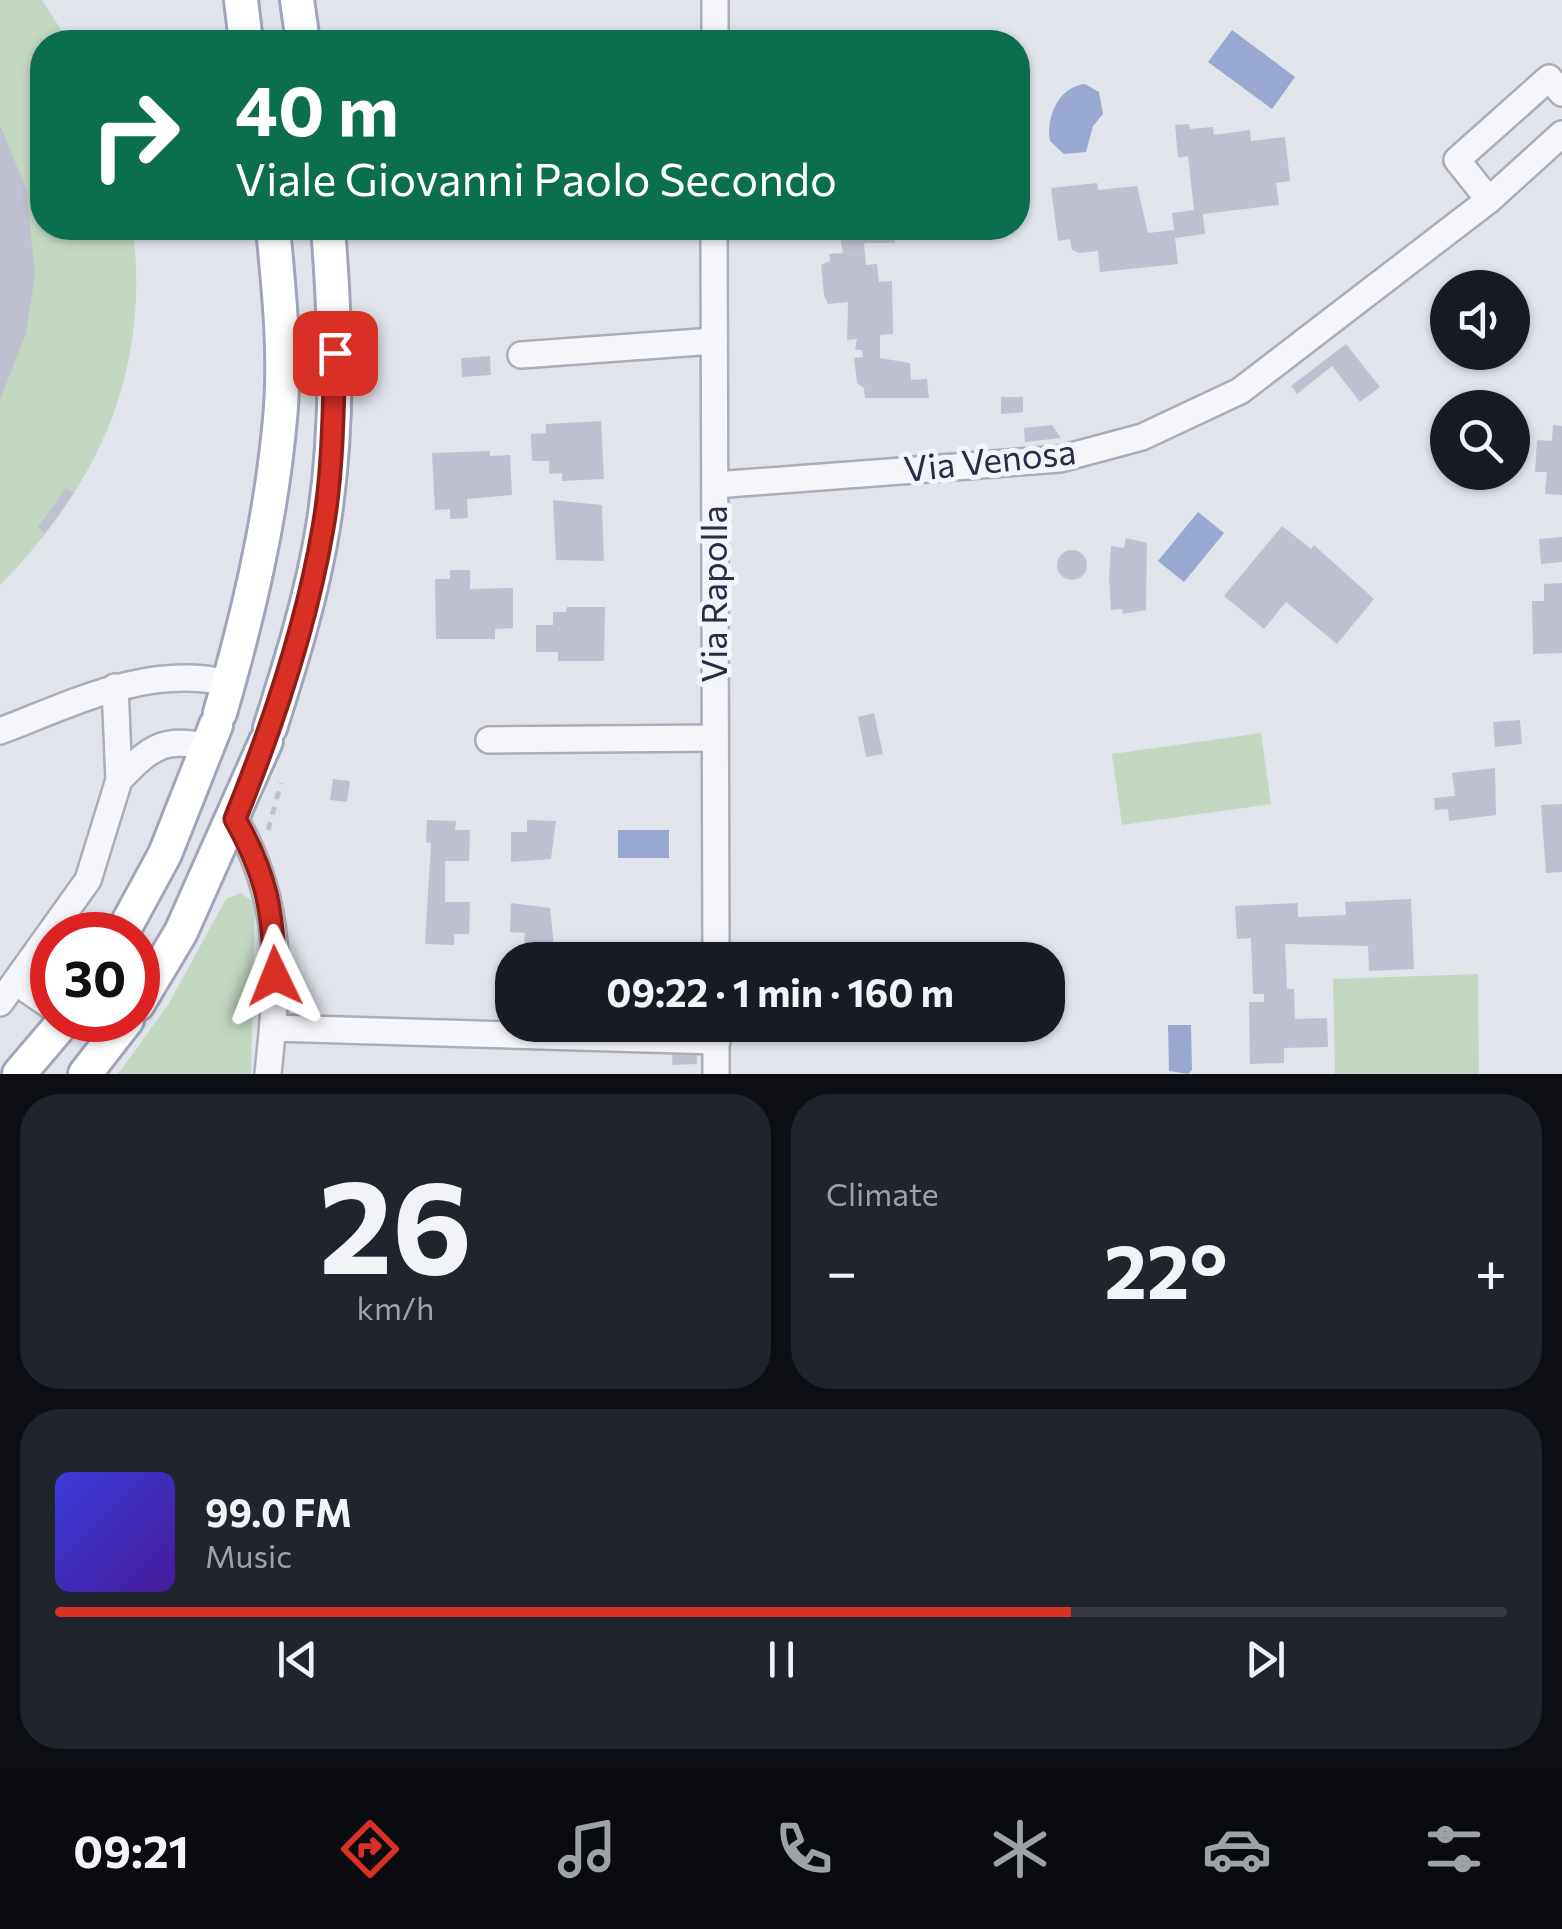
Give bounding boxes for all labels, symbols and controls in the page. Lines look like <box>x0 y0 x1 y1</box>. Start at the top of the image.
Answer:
text: 40 m <box>235 65 399 150</box>
icon: right <box>70 70 200 200</box>
text: Viale Giovanni Paolo Secondo <box>235 150 837 205</box>
map controls <box>1430 270 1530 490</box>
button: sound <box>1430 270 1530 370</box>
pin <box>293 311 378 396</box>
icon: arrive <box>308 326 363 381</box>
button: search <box>1430 390 1530 490</box>
street label: Via Venosa <box>902 428 1078 489</box>
street label: Via Rapolla <box>691 505 734 683</box>
speed limit sign: 30 <box>30 912 160 1042</box>
position arrow <box>223 924 327 1028</box>
text: 09:22 · 1 min · 160 m <box>606 968 954 1015</box>
text: 26 <box>319 1142 472 1301</box>
text: Climate <box>826 1173 939 1213</box>
text: 22° <box>1104 1223 1228 1314</box>
text: − <box>826 1236 857 1303</box>
text: + <box>1475 1236 1507 1303</box>
text: km/h <box>357 1287 434 1327</box>
text: 99.0 FM <box>205 1488 352 1535</box>
text: Music <box>205 1535 292 1575</box>
icon: previous <box>270 1632 325 1687</box>
icon: pause <box>754 1632 809 1687</box>
icon: next <box>1238 1632 1293 1687</box>
icon: directions <box>335 1814 405 1884</box>
icon: music <box>552 1814 622 1884</box>
icon: phone <box>769 1814 839 1884</box>
icon: climate <box>985 1814 1055 1884</box>
icon: car <box>1202 1814 1272 1884</box>
icon: filters <box>1419 1814 1489 1884</box>
text: 09:21 <box>73 1822 189 1877</box>

